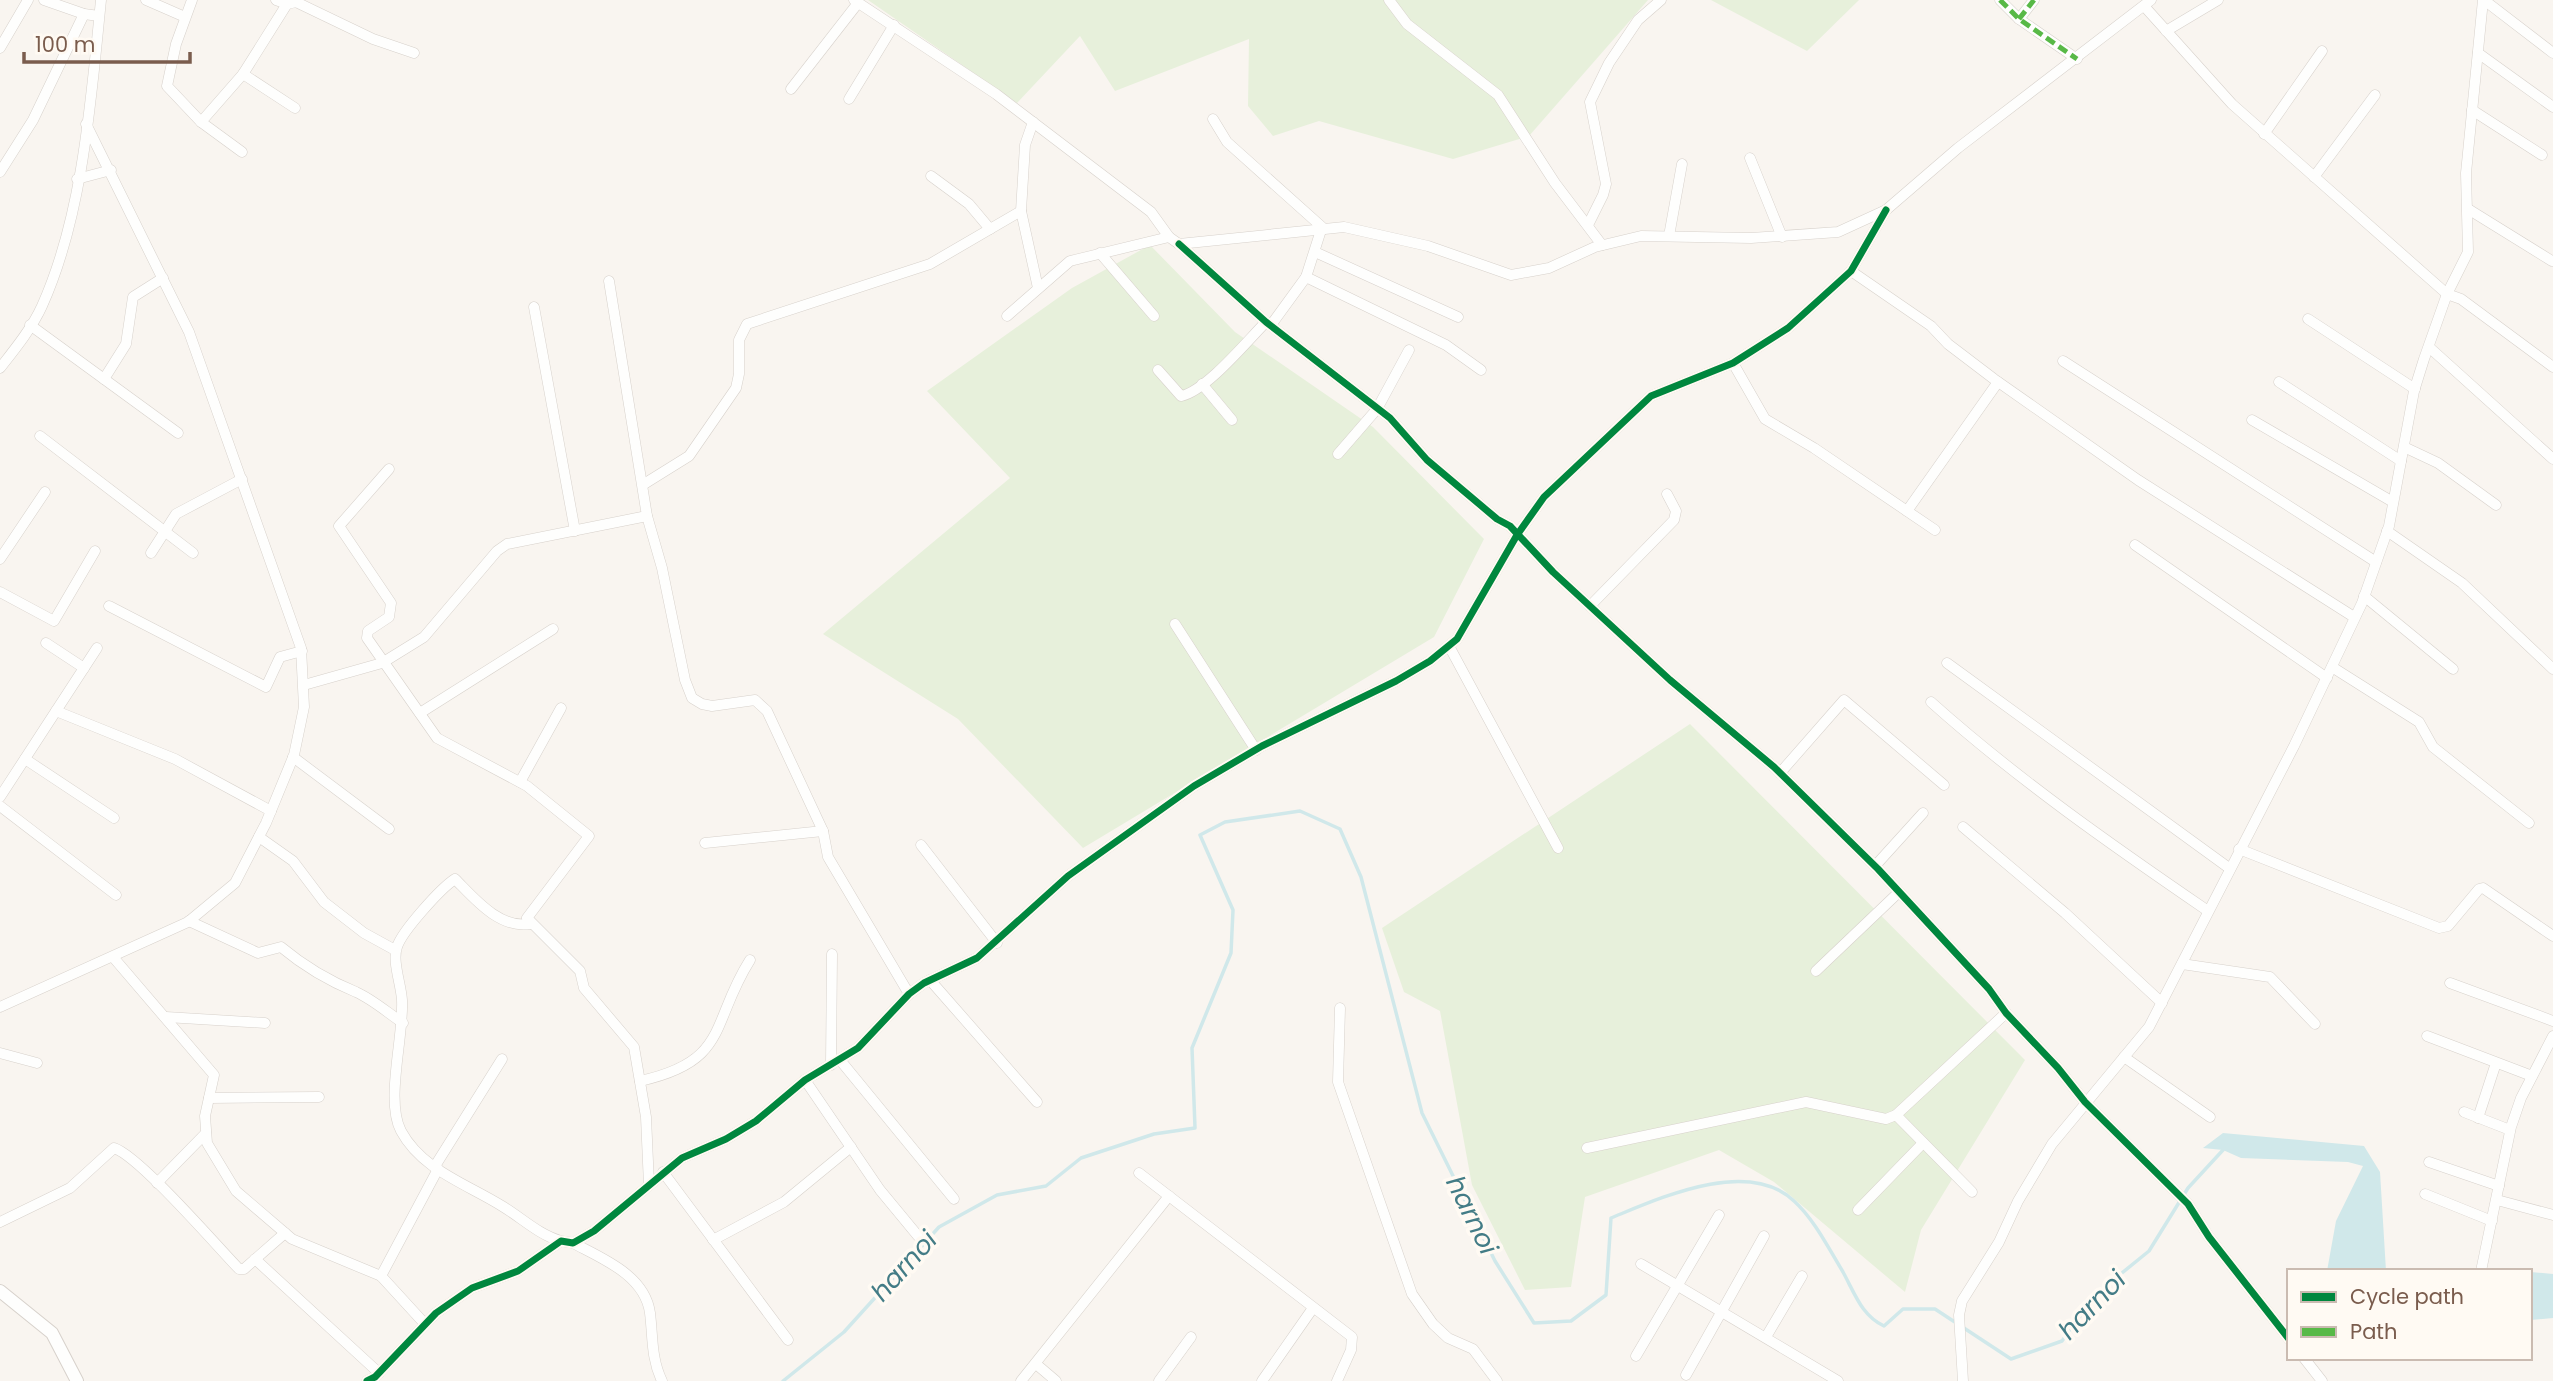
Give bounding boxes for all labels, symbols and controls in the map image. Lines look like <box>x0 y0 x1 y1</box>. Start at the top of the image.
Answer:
scale bar <box>24 21 191 65</box>
text: 100 m <box>35 30 95 59</box>
water label: harnoi <box>1437 1170 1507 1261</box>
water label: harnoi <box>863 1222 946 1309</box>
water label: harnoi <box>2050 1262 2134 1348</box>
legend <box>2287 1269 2532 1360</box>
text: Cycle path <box>2350 1282 2464 1311</box>
text: Path <box>2350 1317 2397 1346</box>

